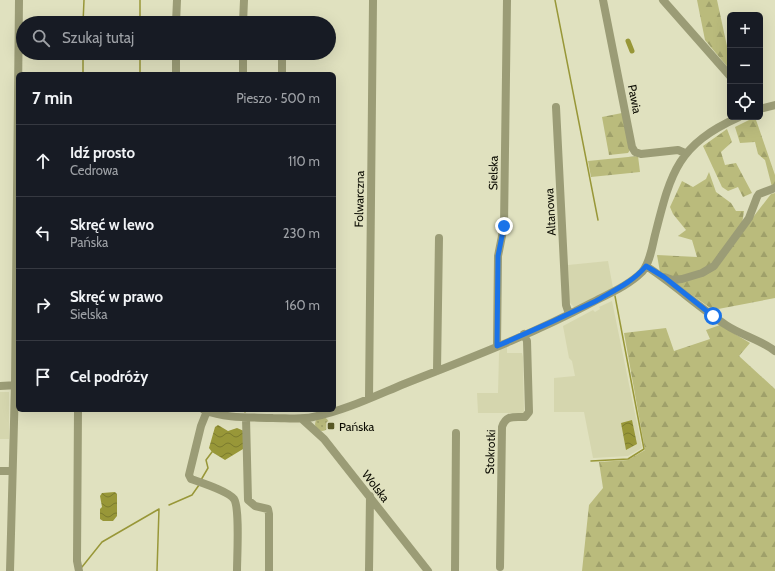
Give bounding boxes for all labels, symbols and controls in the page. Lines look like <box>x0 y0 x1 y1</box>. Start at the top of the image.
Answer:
map controls <box>727 12 763 120</box>
button: + <box>727 12 763 48</box>
search box <box>16 16 336 60</box>
icon: search <box>30 27 52 49</box>
text: Szukaj tutaj <box>62 29 134 47</box>
button: − <box>727 48 763 84</box>
street label: Pawia <box>625 83 645 115</box>
button: locate <box>727 84 763 120</box>
text: 7 min <box>32 88 73 108</box>
text: Pieszo · 500 m <box>236 90 320 106</box>
text: Idź prosto <box>70 144 135 162</box>
icon: ahead <box>32 150 54 172</box>
text: 110 m <box>288 153 320 169</box>
street label: Sielska <box>485 155 501 190</box>
text: Cedrowa <box>70 162 118 178</box>
street label: Folwarczna <box>351 170 367 228</box>
street label: Altanowa <box>541 188 559 236</box>
text: Skręć w lewo <box>70 216 154 234</box>
route end <box>495 217 513 235</box>
icon: left <box>32 222 54 244</box>
text: 230 m <box>283 225 320 241</box>
text: Pańska <box>70 234 108 250</box>
text: Skręć w prawo <box>70 288 163 306</box>
icon: right <box>32 294 54 316</box>
text: 160 m <box>285 297 320 313</box>
text: Sielska <box>70 306 107 322</box>
route start <box>704 307 722 325</box>
icon: arrive <box>32 366 54 388</box>
text: Cel podróży <box>70 368 148 386</box>
place label: Pańska <box>339 419 374 434</box>
marker: Pańska <box>326 421 336 431</box>
street label: Stokrotki <box>482 429 498 475</box>
street label: Wolska <box>359 467 393 505</box>

